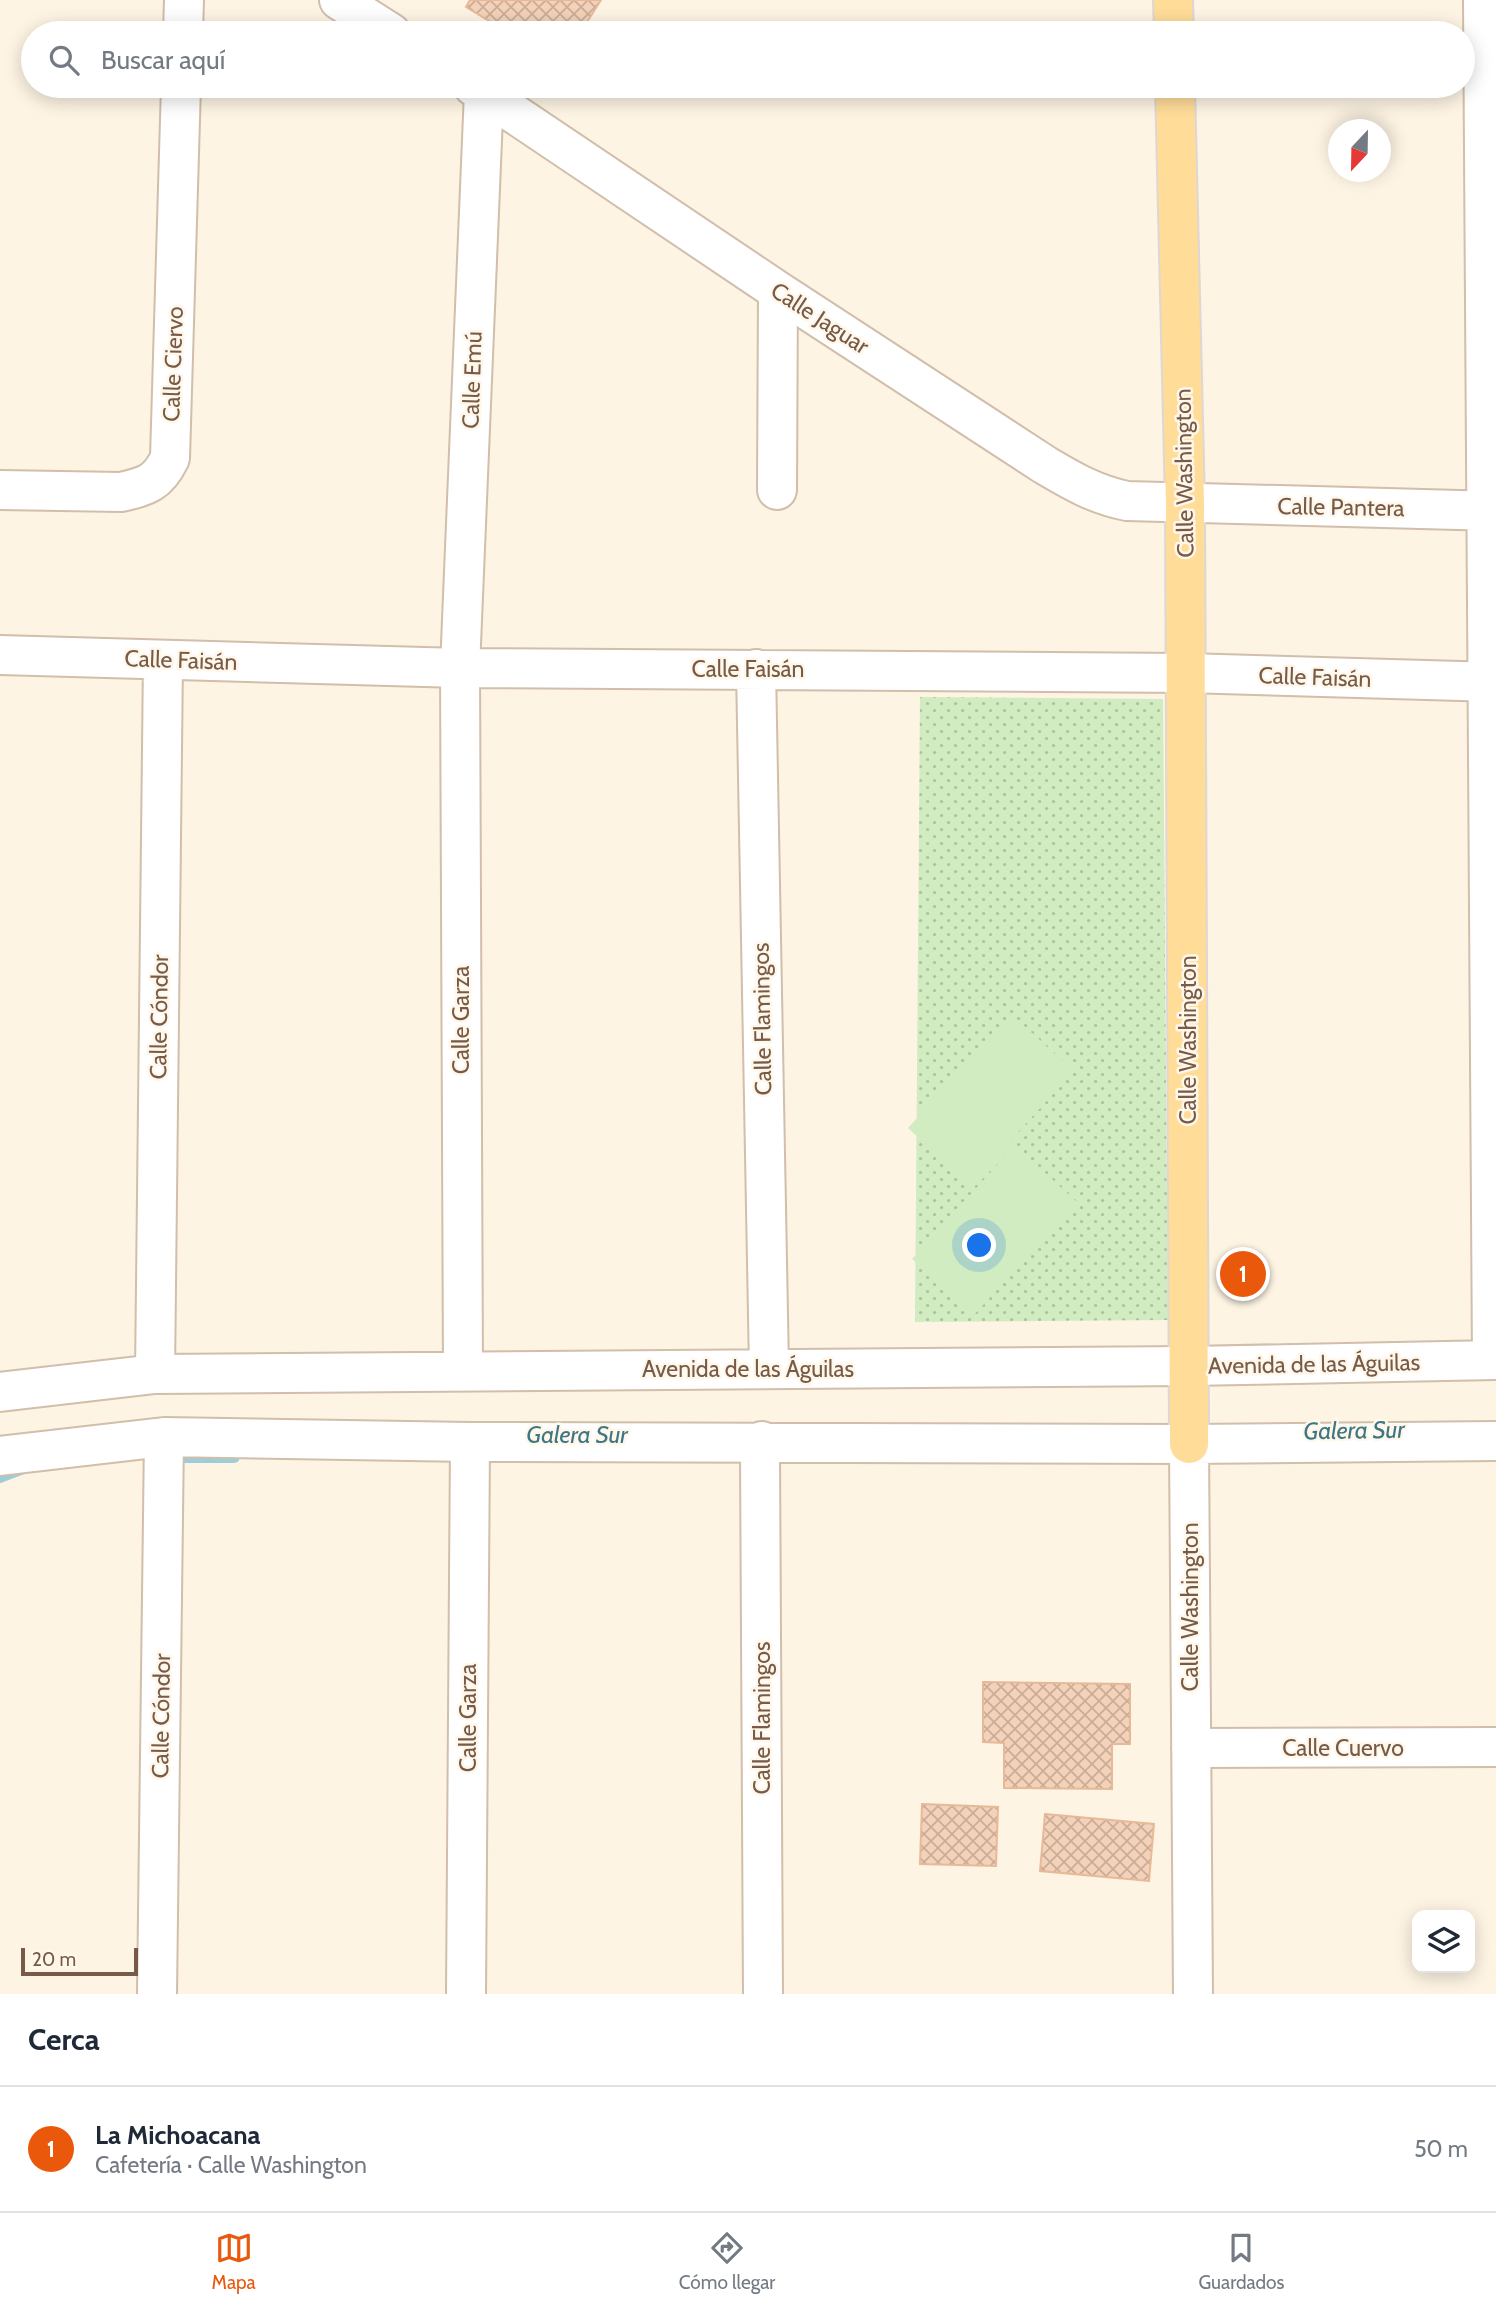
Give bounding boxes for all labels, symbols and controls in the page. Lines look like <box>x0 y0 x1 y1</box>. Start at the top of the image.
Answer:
search box <box>21 21 1475 98</box>
icon: search <box>45 41 83 79</box>
text: Buscar aquí <box>101 44 225 76</box>
north arrow <box>1328 119 1391 182</box>
street label: Calle Jaguar <box>766 276 875 360</box>
street label: Calle Ciervo <box>157 306 189 422</box>
street label: Calle Emú <box>456 331 488 429</box>
street label: Calle Washington <box>1169 388 1199 558</box>
street label: Calle Pantera <box>1277 492 1405 522</box>
street label: Calle Faisán <box>124 644 238 676</box>
street label: Calle Faisán <box>692 655 804 683</box>
street label: Calle Faisán <box>1258 661 1372 693</box>
street label: Calle Flamingos <box>747 942 777 1096</box>
street label: Calle Cóndor <box>144 954 174 1080</box>
street label: Calle Washington <box>1174 955 1202 1125</box>
street label: Calle Garza <box>447 966 475 1074</box>
your location <box>962 1228 996 1262</box>
pin: 1 <box>1220 1248 1266 1300</box>
street label: Avenida de las Águilas <box>1208 1347 1420 1380</box>
street label: Avenida de las Águilas <box>642 1354 854 1383</box>
water label: Galera Sur <box>1303 1415 1407 1445</box>
water label: Galera Sur <box>526 1420 629 1449</box>
street label: Calle Washington <box>1176 1522 1204 1692</box>
street label: Calle Flamingos <box>748 1642 776 1794</box>
street label: Calle Cóndor <box>146 1653 176 1779</box>
street label: Calle Garza <box>454 1664 482 1772</box>
street label: Calle Cuervo <box>1282 1734 1404 1762</box>
map controls <box>1412 1910 1475 1973</box>
button: layers <box>1412 1910 1475 1973</box>
scale bar <box>21 1945 138 1977</box>
text: 20 m <box>32 1948 76 1971</box>
text: Cerca <box>28 2021 100 2058</box>
text: La Michoacana <box>95 2119 260 2151</box>
text: 1 <box>47 2135 55 2163</box>
text: 50 m <box>1414 2135 1468 2163</box>
text: Cafetería · Calle Washington <box>95 2151 367 2179</box>
tab: Mapa <box>212 2229 256 2294</box>
tab: Cómo llegar <box>679 2229 775 2294</box>
tab: Guardados <box>1198 2229 1284 2294</box>

